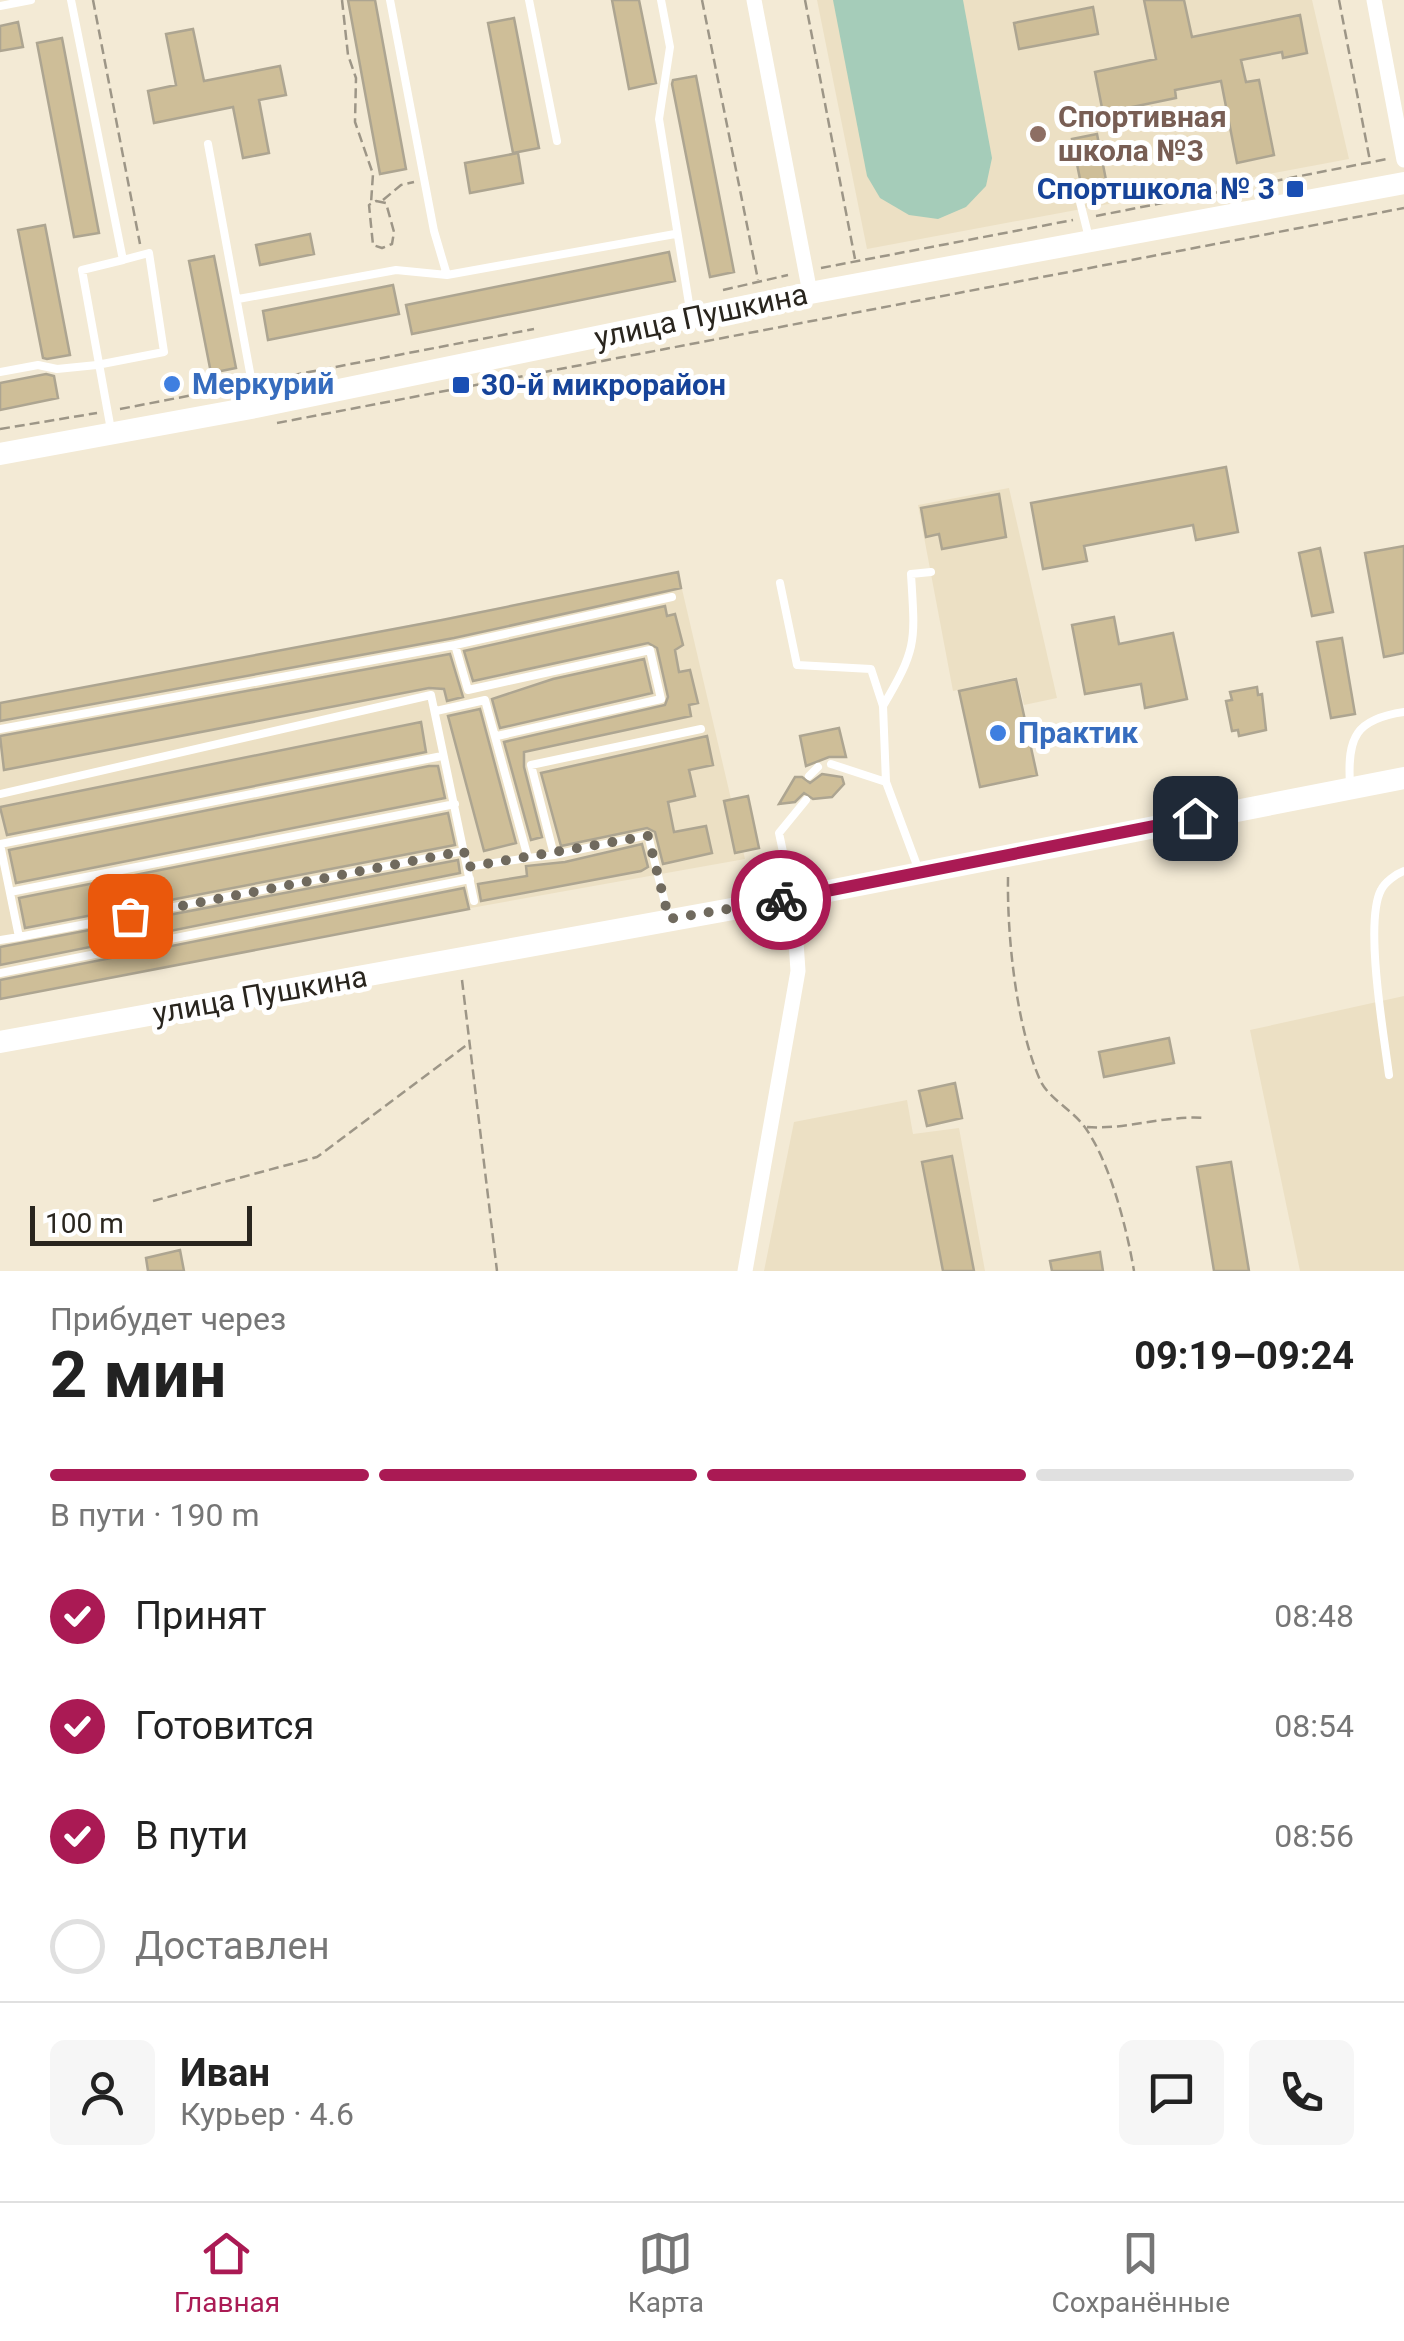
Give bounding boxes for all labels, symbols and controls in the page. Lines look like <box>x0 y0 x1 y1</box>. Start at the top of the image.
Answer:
place label: Спортивная школа №3 <box>1058 99 1227 168</box>
marker: Спортивная школа №3 <box>1027 123 1049 145</box>
place label: Спортшкола № 3 <box>1037 171 1275 206</box>
marker: Спортшкола № 3 <box>1284 178 1306 200</box>
street label: улица Пушкина <box>591 276 811 355</box>
place label: Меркурий <box>192 366 334 401</box>
place label: 30-й микрорайон <box>481 367 726 402</box>
marker: Меркурий <box>161 373 183 395</box>
marker: 30-й микрорайон <box>450 374 472 396</box>
place label: Практик <box>1018 715 1138 750</box>
marker: Практик <box>987 722 1009 744</box>
pin <box>1153 776 1238 861</box>
icon: home <box>1168 791 1223 846</box>
courier <box>731 850 831 950</box>
icon: bike <box>754 873 809 928</box>
pin <box>88 874 173 959</box>
icon: bag <box>103 889 158 944</box>
street label: улица Пушкина <box>150 958 370 1031</box>
scale bar <box>30 1201 252 1246</box>
text: 100 m <box>45 1207 124 1240</box>
text: Прибудет через <box>50 1300 286 1338</box>
text: 09:19–09:24 <box>1134 1334 1354 1378</box>
text: 2 мин <box>50 1337 226 1413</box>
text: В пути · 190 m <box>50 1496 260 1534</box>
icon: check <box>50 1589 105 1644</box>
text: Принят <box>135 1594 266 1638</box>
text: 08:48 <box>1274 1597 1354 1635</box>
icon: check <box>50 1699 105 1754</box>
text: Готовится <box>135 1704 314 1748</box>
text: 08:54 <box>1274 1707 1354 1745</box>
icon: check <box>50 1809 105 1864</box>
text: В пути <box>135 1814 248 1858</box>
text: 08:56 <box>1274 1817 1354 1855</box>
text: Доставлен <box>135 1924 330 1968</box>
button: person <box>50 2040 155 2145</box>
button: chat <box>1119 2040 1224 2145</box>
button: phone <box>1249 2040 1354 2145</box>
text: Иван <box>180 2051 270 2095</box>
text: Курьер · 4.6 <box>180 2095 354 2133</box>
tab: Главная <box>174 2226 280 2319</box>
tab: Карта <box>628 2226 704 2319</box>
tab: Сохранённые <box>1052 2226 1230 2319</box>

